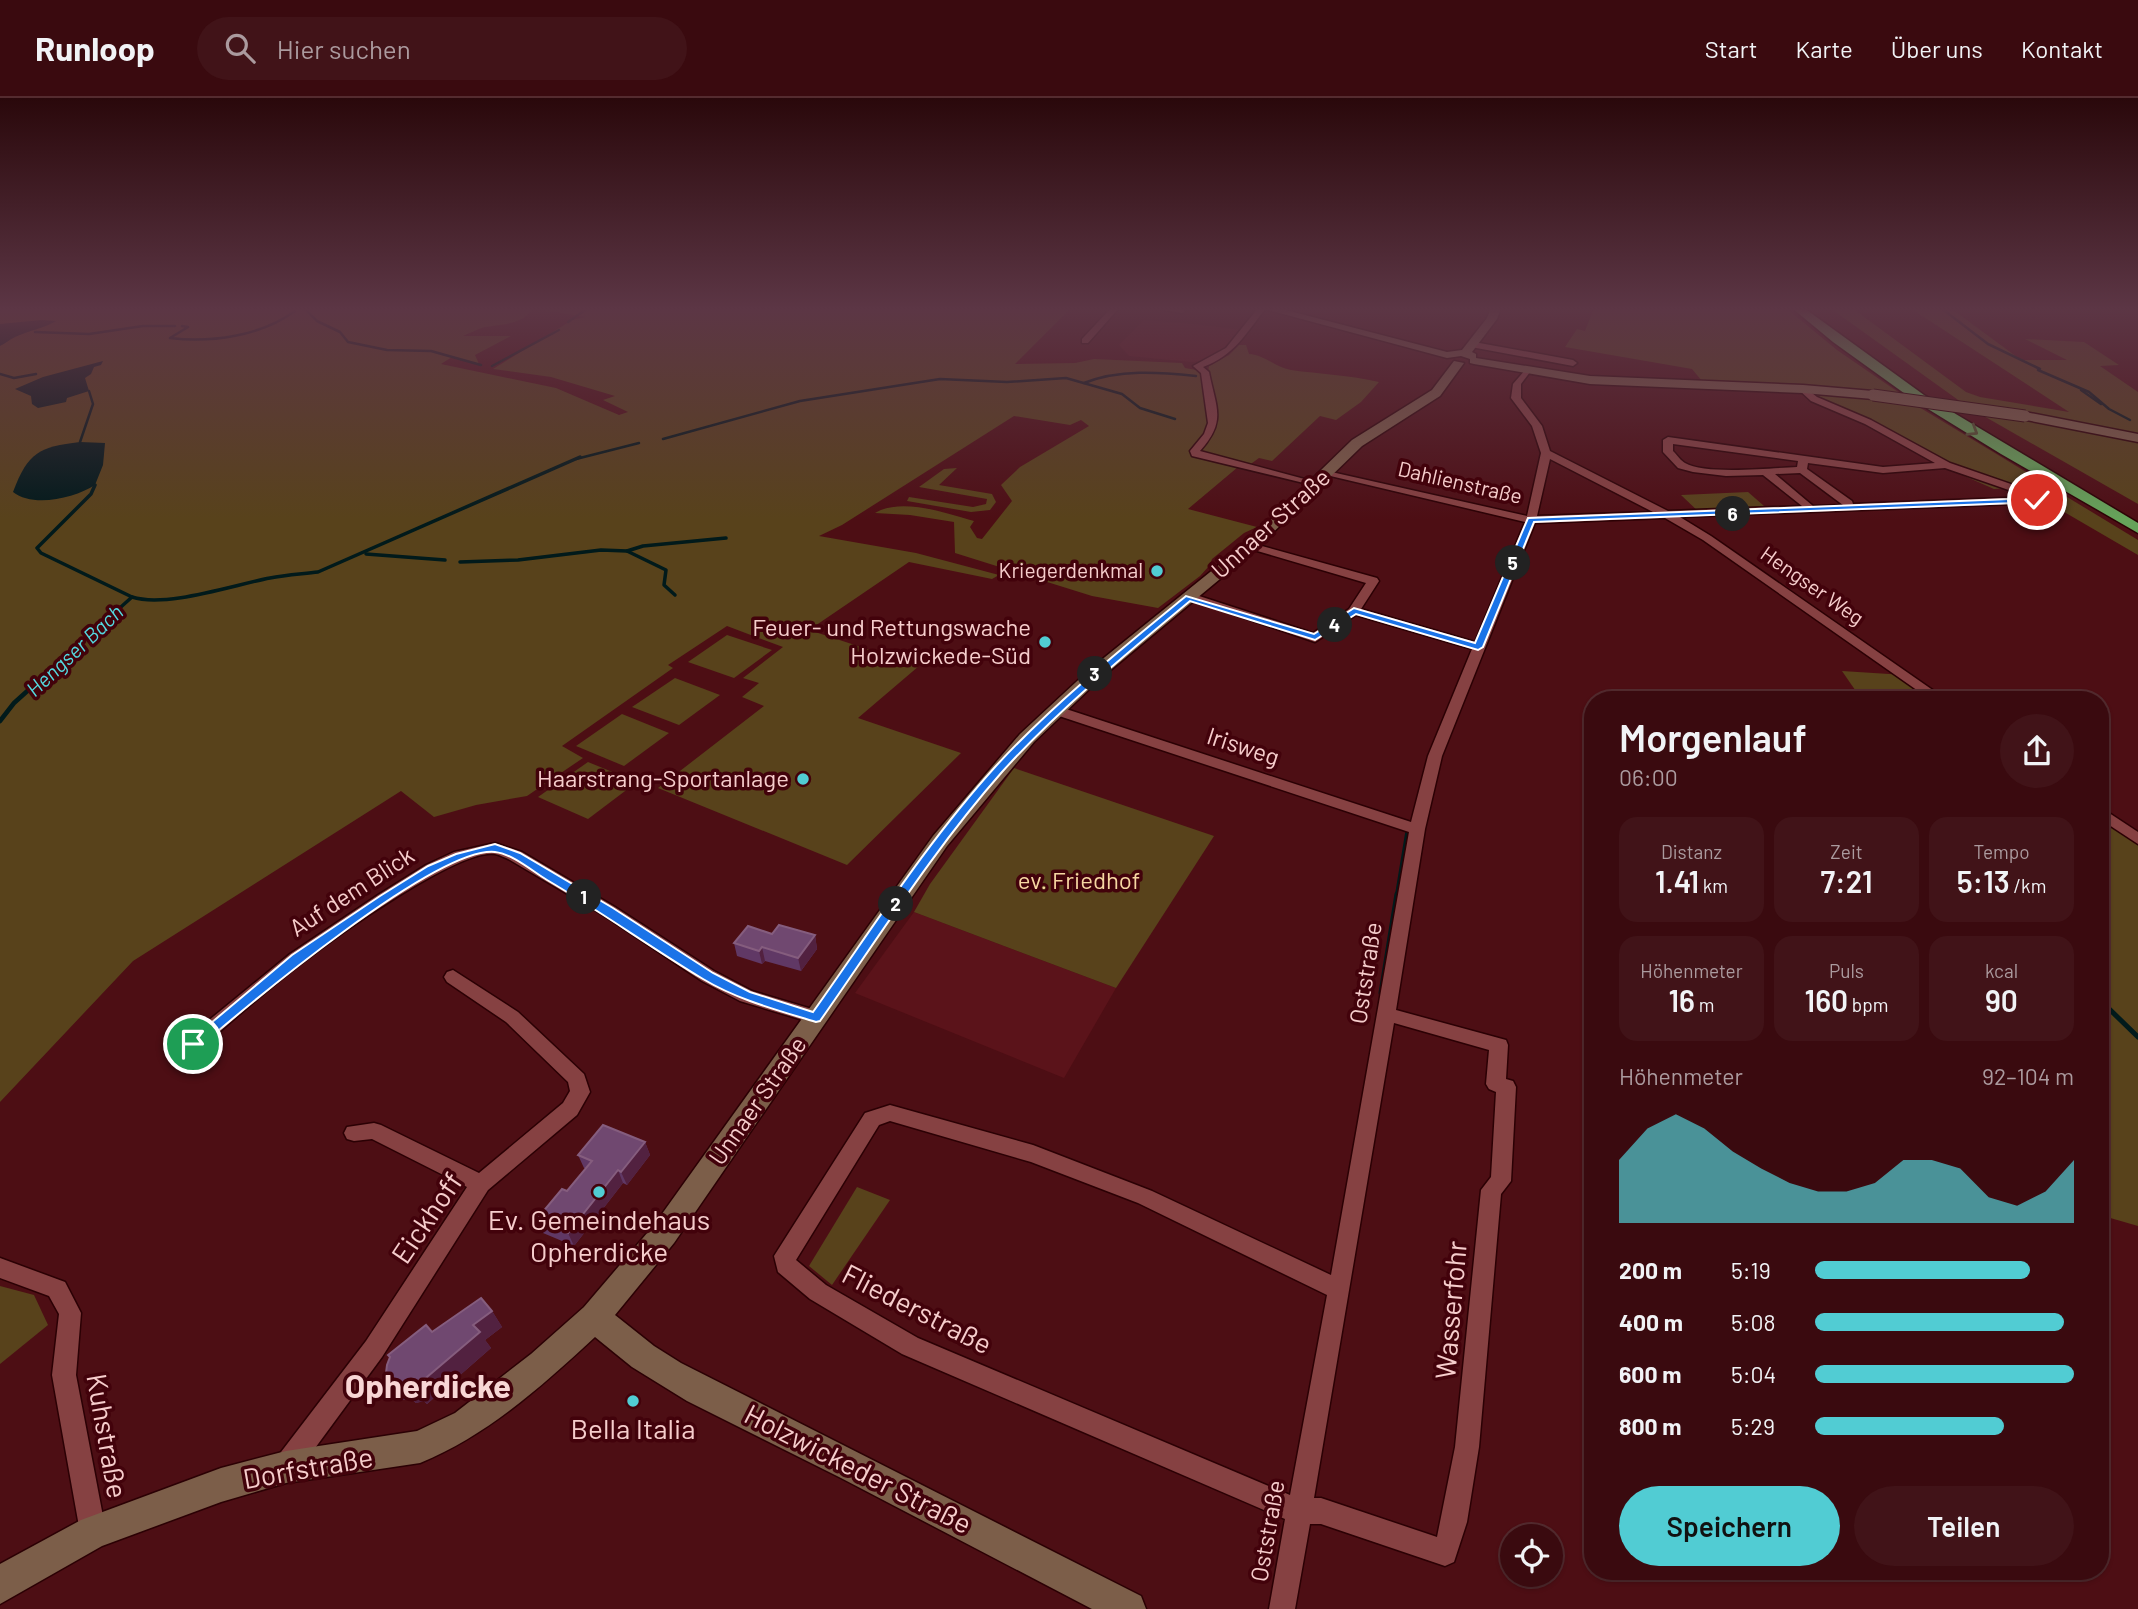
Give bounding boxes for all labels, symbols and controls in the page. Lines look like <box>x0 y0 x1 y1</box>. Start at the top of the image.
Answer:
search box <box>197 17 687 80</box>
text: Runloop <box>35 28 155 68</box>
icon: search <box>221 29 259 67</box>
text: Hier suchen <box>277 33 411 64</box>
text: Start <box>1705 34 1758 63</box>
text: Karte <box>1796 34 1853 63</box>
text: Über uns <box>1891 34 1983 63</box>
text: Kontakt <box>2021 34 2103 63</box>
one-way arrow <box>1965 423 1978 436</box>
street label: Dahlienstraße <box>1396 455 1525 508</box>
street label: Unnaer Straße <box>1205 462 1335 584</box>
pin <box>2007 470 2067 530</box>
icon: check <box>2018 481 2056 519</box>
pin: 6 <box>1716 496 1750 532</box>
text: 6 <box>1727 502 1738 525</box>
street label: Hengser Weg <box>1756 540 1869 630</box>
pin: 5 <box>1496 546 1530 580</box>
text: 5 <box>1507 551 1518 574</box>
place label: Kriegerdenkmal <box>999 557 1143 582</box>
marker: Kriegerdenkmal <box>1149 563 1165 579</box>
water label: Hengser Bach <box>20 599 128 701</box>
pin: 4 <box>1318 608 1352 642</box>
place label: Feuer- und Rettungswache Holzwickede-Süd <box>752 612 1031 669</box>
text: 4 <box>1329 613 1340 636</box>
marker: Feuer- und Rettungswache Holzwickede-Süd <box>1037 634 1053 650</box>
pin: 3 <box>1078 656 1112 692</box>
text: 3 <box>1089 662 1100 685</box>
text: Morgenlauf <box>1619 714 1807 760</box>
button: share <box>2000 714 2074 788</box>
street label: Irisweg <box>1204 720 1283 771</box>
place label: Haarstrang-Sportanlage <box>537 763 789 792</box>
text: 06:00 <box>1619 763 1678 791</box>
marker: Haarstrang-Sportanlage <box>795 771 811 787</box>
street label: Auf dem Blick <box>284 840 419 942</box>
text: Distanz <box>1661 840 1722 863</box>
text: Zeit <box>1830 840 1863 863</box>
text: Tempo <box>1973 840 2030 863</box>
text: 1.41 <box>1655 863 1699 899</box>
text: 7:21 <box>1820 863 1873 899</box>
text: 5:13 <box>1957 863 2010 899</box>
park label: ev. Friedhof <box>1018 865 1140 894</box>
text: km <box>1699 874 1728 897</box>
text: /km <box>2010 874 2046 897</box>
pin: 1 <box>566 880 602 914</box>
text: 1 <box>580 885 587 908</box>
pin: 2 <box>878 886 914 922</box>
text: 2 <box>890 892 901 915</box>
street label: Oststraße <box>1342 920 1387 1026</box>
text: Höhenmeter <box>1640 959 1743 982</box>
text: Puls <box>1829 959 1864 982</box>
text: kcal <box>1985 959 2018 982</box>
text: 16 <box>1669 982 1695 1018</box>
text: 160 <box>1805 982 1848 1018</box>
text: 90 <box>1985 982 2018 1018</box>
text: m <box>1695 993 1714 1016</box>
text: bpm <box>1848 993 1888 1016</box>
pin <box>163 1014 223 1074</box>
icon: arrive <box>174 1025 212 1063</box>
street label: Unnaer Straße <box>702 1030 812 1170</box>
text: Höhenmeter <box>1619 1062 1743 1090</box>
text: 92–104 m <box>1982 1062 2074 1090</box>
street label: Eickhoff <box>383 1165 469 1269</box>
marker: Ev. Gemeindehaus Opherdicke <box>591 1184 607 1200</box>
place label: Ev. Gemeindehaus Opherdicke <box>488 1202 710 1268</box>
street label: Wasserfohr <box>1427 1239 1473 1381</box>
street label: Fliederstraße <box>837 1256 998 1360</box>
text: 200 m <box>1619 1256 1682 1284</box>
text: 5:19 <box>1731 1256 1771 1284</box>
text: 400 m <box>1619 1308 1683 1336</box>
text: 5:08 <box>1731 1308 1776 1336</box>
text: 600 m <box>1619 1360 1681 1388</box>
text: 5:04 <box>1731 1360 1776 1388</box>
district label: Opherdicke <box>345 1365 511 1405</box>
street label: Kuhstraße <box>80 1371 136 1501</box>
marker: Bella Italia <box>625 1393 641 1409</box>
street label: Holzwickeder Straße <box>739 1396 978 1540</box>
place label: Bella Italia <box>571 1411 695 1445</box>
text: 800 m <box>1619 1412 1681 1440</box>
text: 5:29 <box>1731 1412 1775 1440</box>
street label: Dorfstraße <box>240 1439 375 1495</box>
street label: Oststraße <box>1243 1478 1290 1584</box>
button: Speichern <box>1619 1486 1840 1566</box>
button: Teilen <box>1854 1486 2074 1566</box>
map controls <box>1500 1524 1563 1587</box>
button: locate <box>1500 1524 1563 1587</box>

